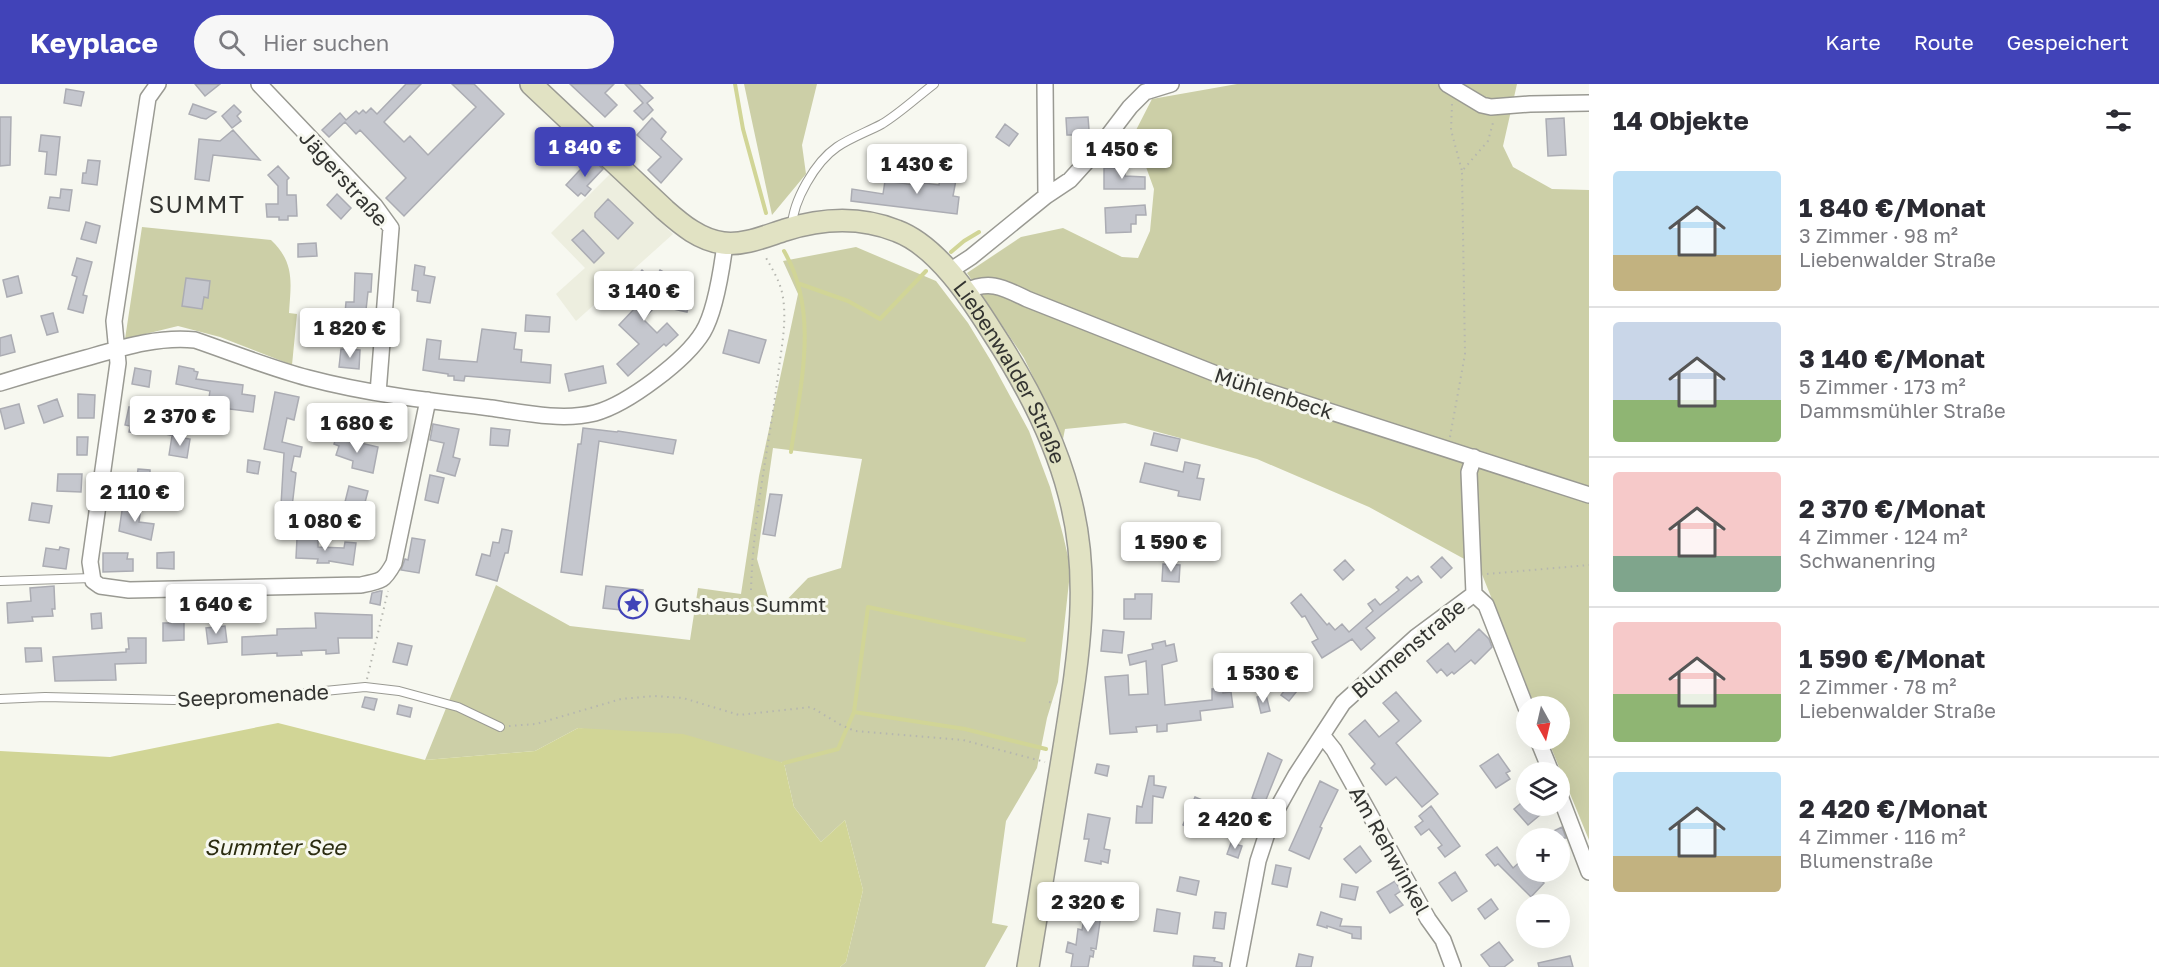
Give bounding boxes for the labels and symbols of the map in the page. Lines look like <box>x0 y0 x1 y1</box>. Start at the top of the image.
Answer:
street label: Jägerstraße <box>294 125 394 231</box>
pin: 1 840 € <box>530 127 640 178</box>
pin: 1 450 € <box>1067 129 1177 180</box>
pin: 1 430 € <box>862 144 972 195</box>
district label: SUMMT <box>149 189 245 218</box>
pin: 3 140 € <box>589 271 699 322</box>
street label: Liebenwalder Straße <box>948 275 1072 467</box>
pin: 1 820 € <box>295 308 405 359</box>
street label: Mühlenbeck <box>1211 362 1337 425</box>
pin: 2 370 € <box>125 396 235 447</box>
pin: 1 680 € <box>302 403 412 454</box>
pin: 2 110 € <box>80 472 190 523</box>
pin: 1 080 € <box>270 501 380 552</box>
pin: 1 590 € <box>1116 522 1226 573</box>
pin: 1 640 € <box>161 584 271 635</box>
place icon: Gutshaus Summt <box>617 588 649 620</box>
place label: Gutshaus Summt <box>654 591 826 617</box>
street label: Blumenstraße <box>1346 593 1470 703</box>
pin: 1 530 € <box>1208 653 1318 704</box>
street label: Seepromenade <box>176 678 330 712</box>
north arrow <box>1516 696 1570 750</box>
street label: Am Rehwinkel <box>1344 781 1436 919</box>
pin: 2 420 € <box>1180 799 1290 850</box>
water label: Summter See <box>204 833 348 860</box>
pin: 2 320 € <box>1033 882 1143 933</box>

